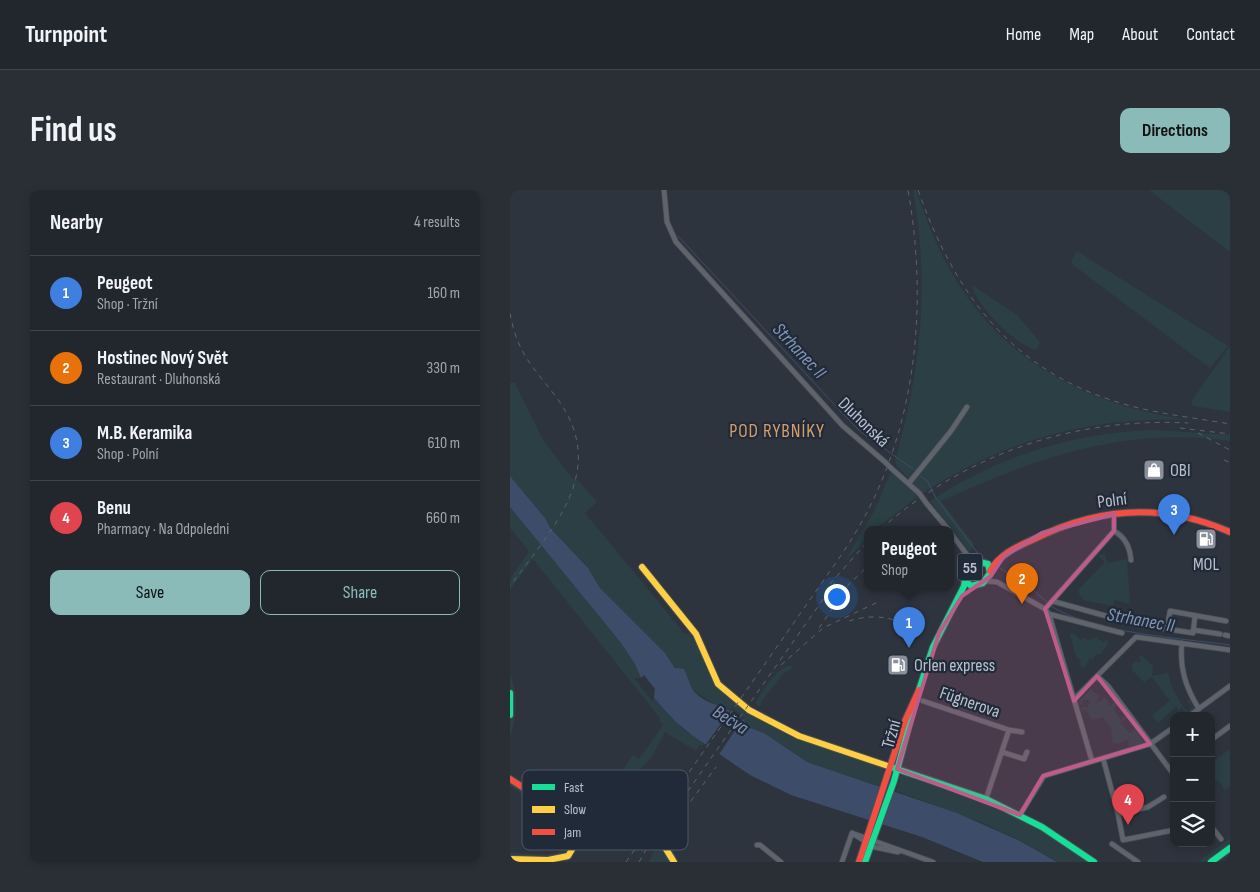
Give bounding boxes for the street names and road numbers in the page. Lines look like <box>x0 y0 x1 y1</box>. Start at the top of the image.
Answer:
street label: Dluhonská <box>834 393 894 452</box>
street label: Polní <box>1096 488 1129 513</box>
road number: 55 <box>958 554 982 581</box>
street label: Fügnerova <box>937 682 1003 723</box>
street label: Tržní <box>877 717 906 751</box>

